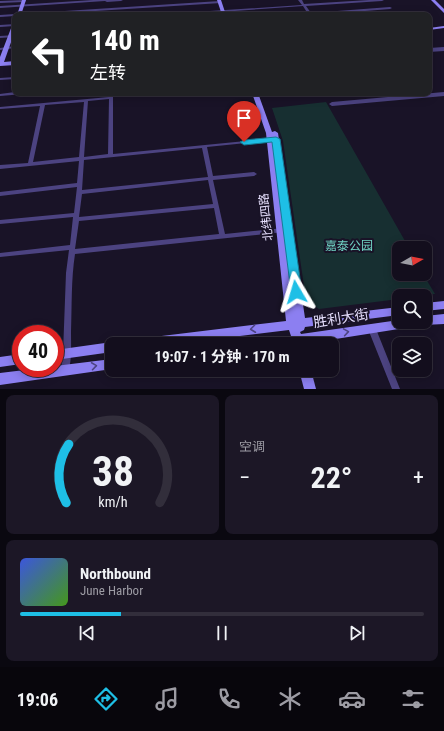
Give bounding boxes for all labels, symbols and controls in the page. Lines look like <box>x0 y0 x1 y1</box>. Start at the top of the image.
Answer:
text: 140 m <box>90 24 160 57</box>
icon: left <box>24 28 76 80</box>
text: 左转 <box>90 62 126 83</box>
pin <box>227 101 261 142</box>
icon: arrive <box>233 107 255 129</box>
street label: 北纬四路 <box>257 192 275 242</box>
park label: 嘉泰公园 <box>325 239 373 253</box>
north arrow <box>392 241 432 281</box>
map controls <box>392 241 432 377</box>
position arrow <box>275 271 317 313</box>
button: search <box>392 289 432 329</box>
street label: 胜利大街 <box>312 306 370 330</box>
one-way arrow <box>250 324 256 333</box>
speed limit sign: 40 <box>12 325 64 377</box>
one-way arrow <box>343 329 349 337</box>
button: layers <box>392 337 432 377</box>
text: 19:07 · 1 分钟 · 170 m <box>154 348 290 366</box>
one-way arrow <box>91 362 97 371</box>
text: 空调 <box>239 439 265 454</box>
text: 38 <box>91 446 134 495</box>
text: 22° <box>311 460 353 495</box>
text: − <box>239 465 250 490</box>
text: + <box>413 465 424 490</box>
text: km/h <box>98 493 127 509</box>
text: Northbound <box>80 565 151 583</box>
text: June Harbor <box>80 583 143 598</box>
icon: previous <box>76 622 98 644</box>
icon: pause <box>211 622 233 644</box>
icon: next <box>346 622 368 644</box>
icon: directions <box>92 685 120 713</box>
icon: music <box>153 685 181 713</box>
icon: phone <box>215 685 243 713</box>
icon: climate <box>276 685 304 713</box>
icon: car <box>338 685 366 713</box>
icon: filters <box>399 685 427 713</box>
text: 19:06 <box>17 689 58 710</box>

